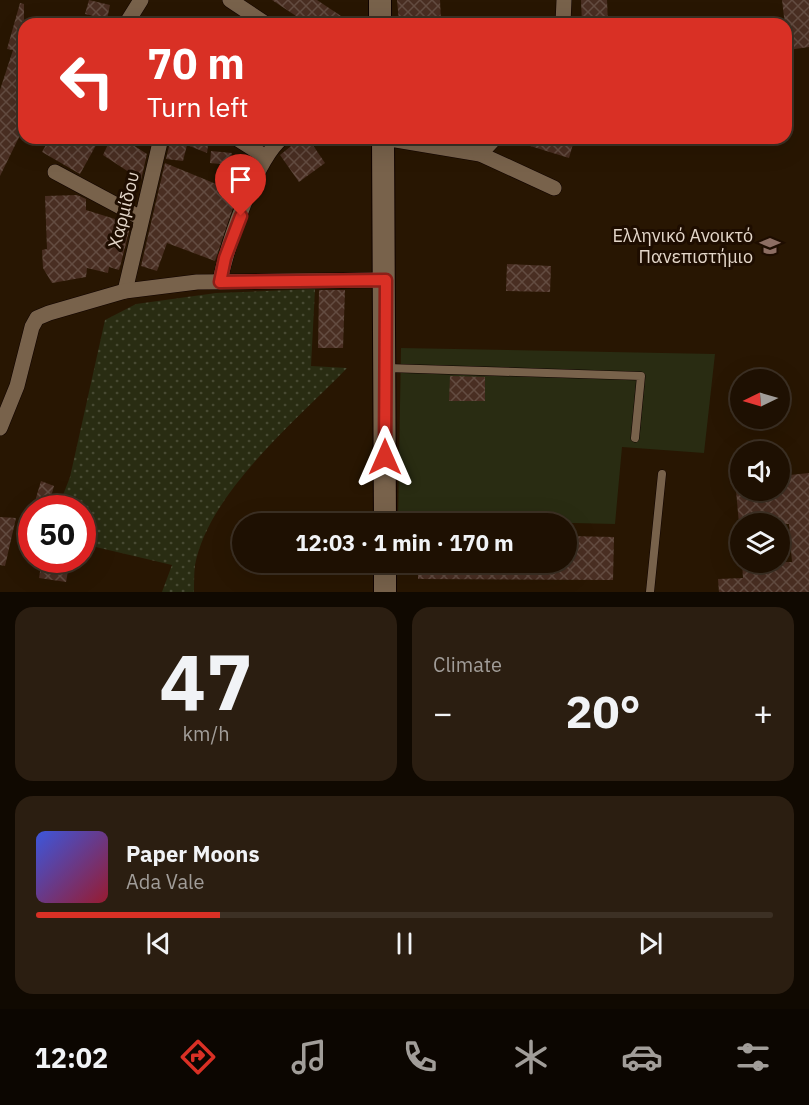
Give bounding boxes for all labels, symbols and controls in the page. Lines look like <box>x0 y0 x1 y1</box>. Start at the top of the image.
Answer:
text: 70 m <box>147 36 245 91</box>
icon: left <box>48 42 126 120</box>
text: Turn left <box>147 89 248 124</box>
pin <box>215 154 266 216</box>
icon: arrive <box>224 163 257 196</box>
street label: Χαρμίδου <box>103 169 144 251</box>
place label: Ελληνικό Ανοικτό Πανεπιστήμιο <box>613 224 753 268</box>
school or university icon: Ελληνικό Ανοικτό Πανεπιστήμιο <box>758 234 782 258</box>
north arrow <box>730 369 790 429</box>
map controls <box>730 369 790 573</box>
position arrow <box>353 425 417 489</box>
button: sound <box>730 441 790 501</box>
speed limit sign: 50 <box>18 495 96 573</box>
button: layers <box>730 513 790 573</box>
text: 12:03 · 1 min · 170 m <box>295 528 514 557</box>
text: 47 <box>159 630 253 731</box>
text: Climate <box>433 651 502 678</box>
text: 20° <box>565 682 641 740</box>
text: − <box>433 691 453 734</box>
text: + <box>753 691 773 734</box>
text: km/h <box>182 720 230 747</box>
text: Paper Moons <box>126 839 259 868</box>
text: Ada Vale <box>126 868 205 895</box>
icon: previous <box>142 927 175 960</box>
icon: pause <box>388 927 421 960</box>
icon: next <box>634 927 667 960</box>
icon: directions <box>177 1036 219 1078</box>
icon: music <box>288 1036 330 1078</box>
icon: phone <box>399 1036 441 1078</box>
icon: climate <box>510 1036 552 1078</box>
icon: car <box>621 1036 663 1078</box>
icon: filters <box>732 1036 774 1078</box>
text: 12:02 <box>35 1040 108 1075</box>

